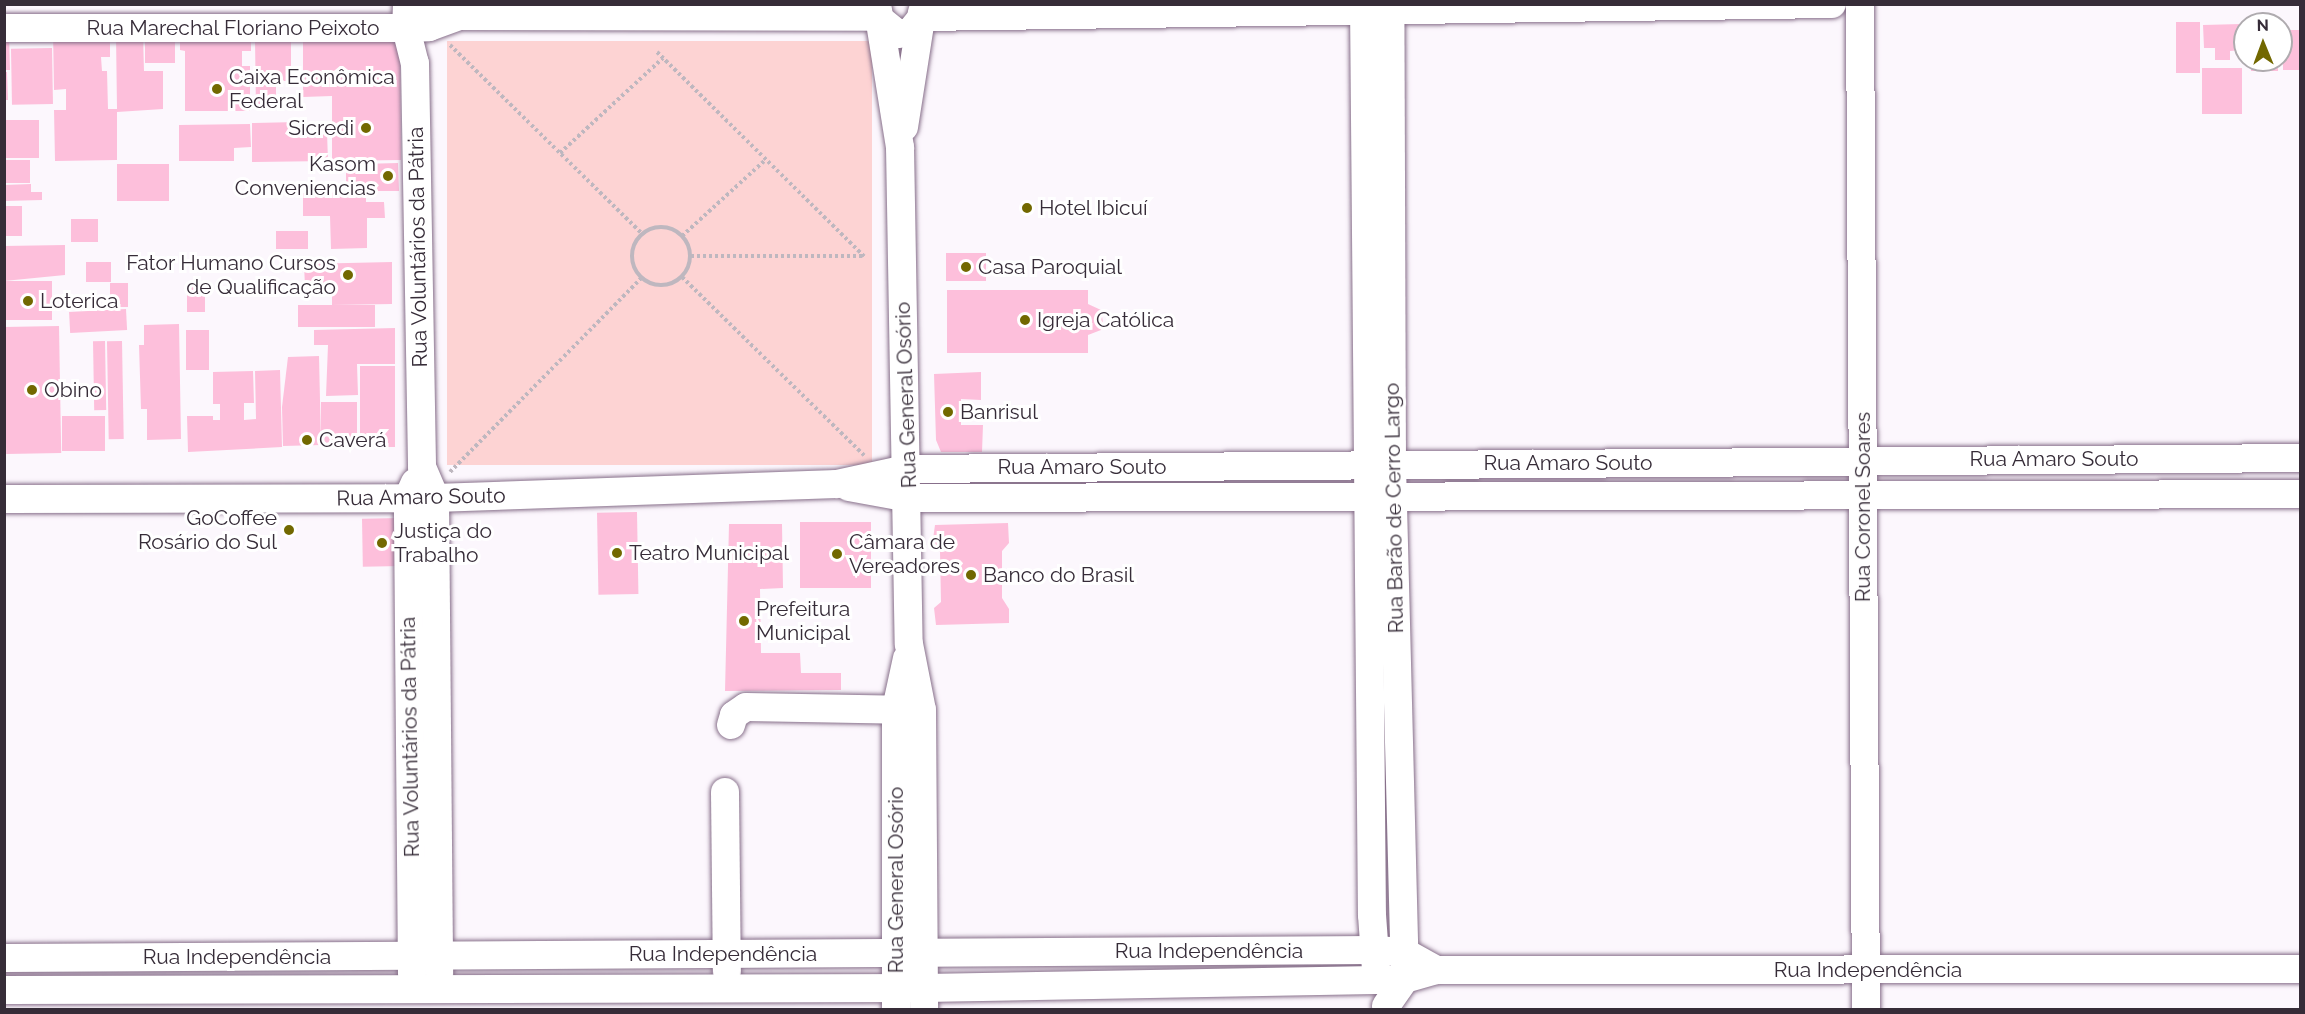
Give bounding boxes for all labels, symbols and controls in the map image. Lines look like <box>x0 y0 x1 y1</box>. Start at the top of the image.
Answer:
north arrow <box>2233 12 2293 72</box>
street label: Rua Marechal Floriano Peixoto <box>86 15 380 41</box>
text: N <box>2256 16 2269 35</box>
place label: Caixa Econômica Federal <box>229 64 395 114</box>
marker: Caixa Econômica Federal <box>210 82 224 96</box>
place label: Sicredi <box>288 115 354 141</box>
marker: Sicredi <box>359 121 373 135</box>
street label: Rua Voluntários da Pátria <box>403 126 433 368</box>
place label: Kasom Conveniencias <box>235 151 376 201</box>
marker: Kasom Conveniencias <box>381 169 395 183</box>
place label: Hotel Ibicuí <box>1039 195 1148 221</box>
marker: Hotel Ibicuí <box>1020 201 1034 215</box>
place label: Fator Humano Cursos de Qualificação <box>126 250 336 300</box>
place label: Casa Paroquial <box>978 254 1122 280</box>
marker: Casa Paroquial <box>959 260 973 274</box>
marker: Fator Humano Cursos de Qualificação <box>341 268 355 282</box>
place label: Loterica <box>40 288 118 314</box>
marker: Loterica <box>21 294 35 308</box>
street label: Rua General Osório <box>890 301 922 489</box>
place label: Igreja Católica <box>1037 307 1174 333</box>
marker: Igreja Católica <box>1018 313 1032 327</box>
place label: Obino <box>44 377 102 403</box>
street label: Rua Barão de Cerro Largo <box>1379 382 1409 634</box>
marker: Obino <box>25 383 39 397</box>
place label: Banrisul <box>960 399 1038 425</box>
marker: Banrisul <box>941 405 955 419</box>
street label: Rua Coronel Soares <box>1850 411 1876 603</box>
place label: Caverá <box>319 427 386 453</box>
marker: Caverá <box>300 433 314 447</box>
street label: Rua Amaro Souto <box>1969 446 2139 472</box>
street label: Rua Amaro Souto <box>1483 450 1653 476</box>
street label: Rua Amaro Souto <box>997 454 1167 480</box>
street label: Rua Amaro Souto <box>336 483 506 511</box>
place label: GoCoffee Rosário do Sul <box>138 505 277 555</box>
place label: Justiça do Trabalho <box>394 518 492 568</box>
marker: GoCoffee Rosário do Sul <box>282 523 296 537</box>
place label: Câmara de Vereadores <box>849 529 960 579</box>
marker: Justiça do Trabalho <box>375 536 389 550</box>
place label: Teatro Municipal <box>629 540 789 566</box>
marker: Teatro Municipal <box>610 546 624 560</box>
marker: Câmara de Vereadores <box>830 547 844 561</box>
place label: Banco do Brasil <box>983 562 1134 588</box>
marker: Banco do Brasil <box>964 568 978 582</box>
place label: Prefeitura Municipal <box>756 596 850 646</box>
marker: Prefeitura Municipal <box>737 614 751 628</box>
street label: Rua Voluntários da Pátria <box>395 616 425 858</box>
street label: Rua General Osório <box>883 786 909 974</box>
street label: Rua Independência <box>1115 938 1303 964</box>
street label: Rua Independência <box>629 941 817 967</box>
street label: Rua Independência <box>143 944 331 970</box>
street label: Rua Independência <box>1774 957 1962 983</box>

